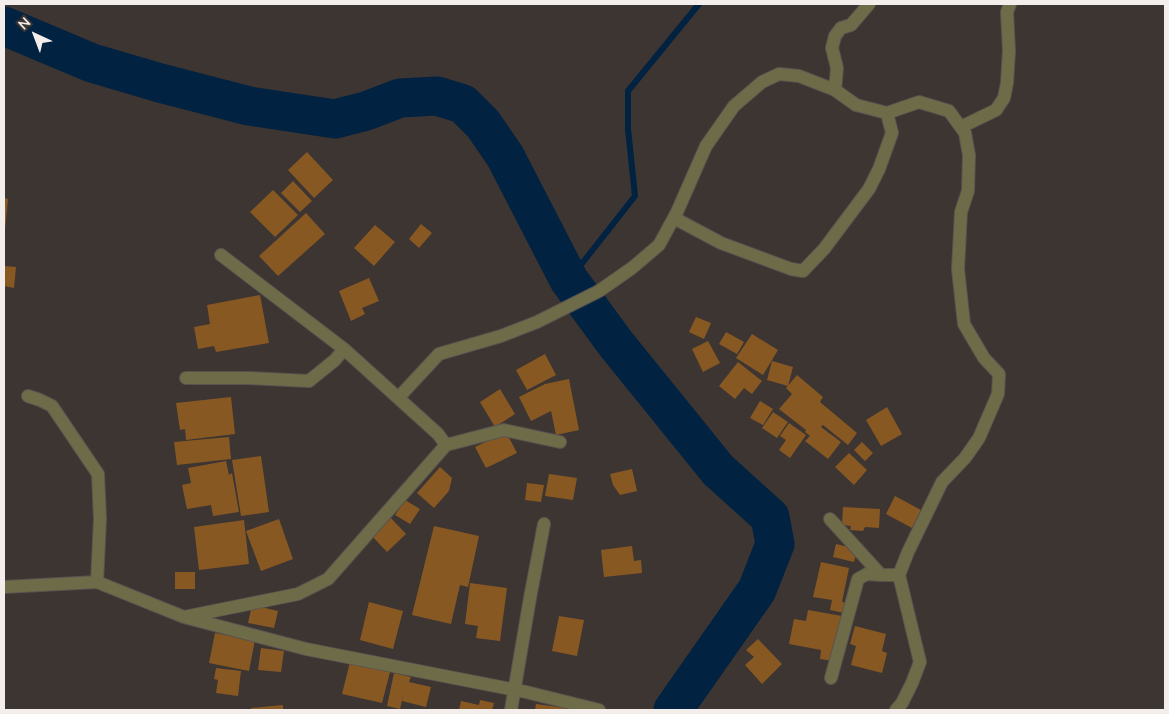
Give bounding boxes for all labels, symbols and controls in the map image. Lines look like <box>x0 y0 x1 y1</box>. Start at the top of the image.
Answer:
north arrow <box>10 10 60 60</box>
text: N <box>14 13 35 34</box>

